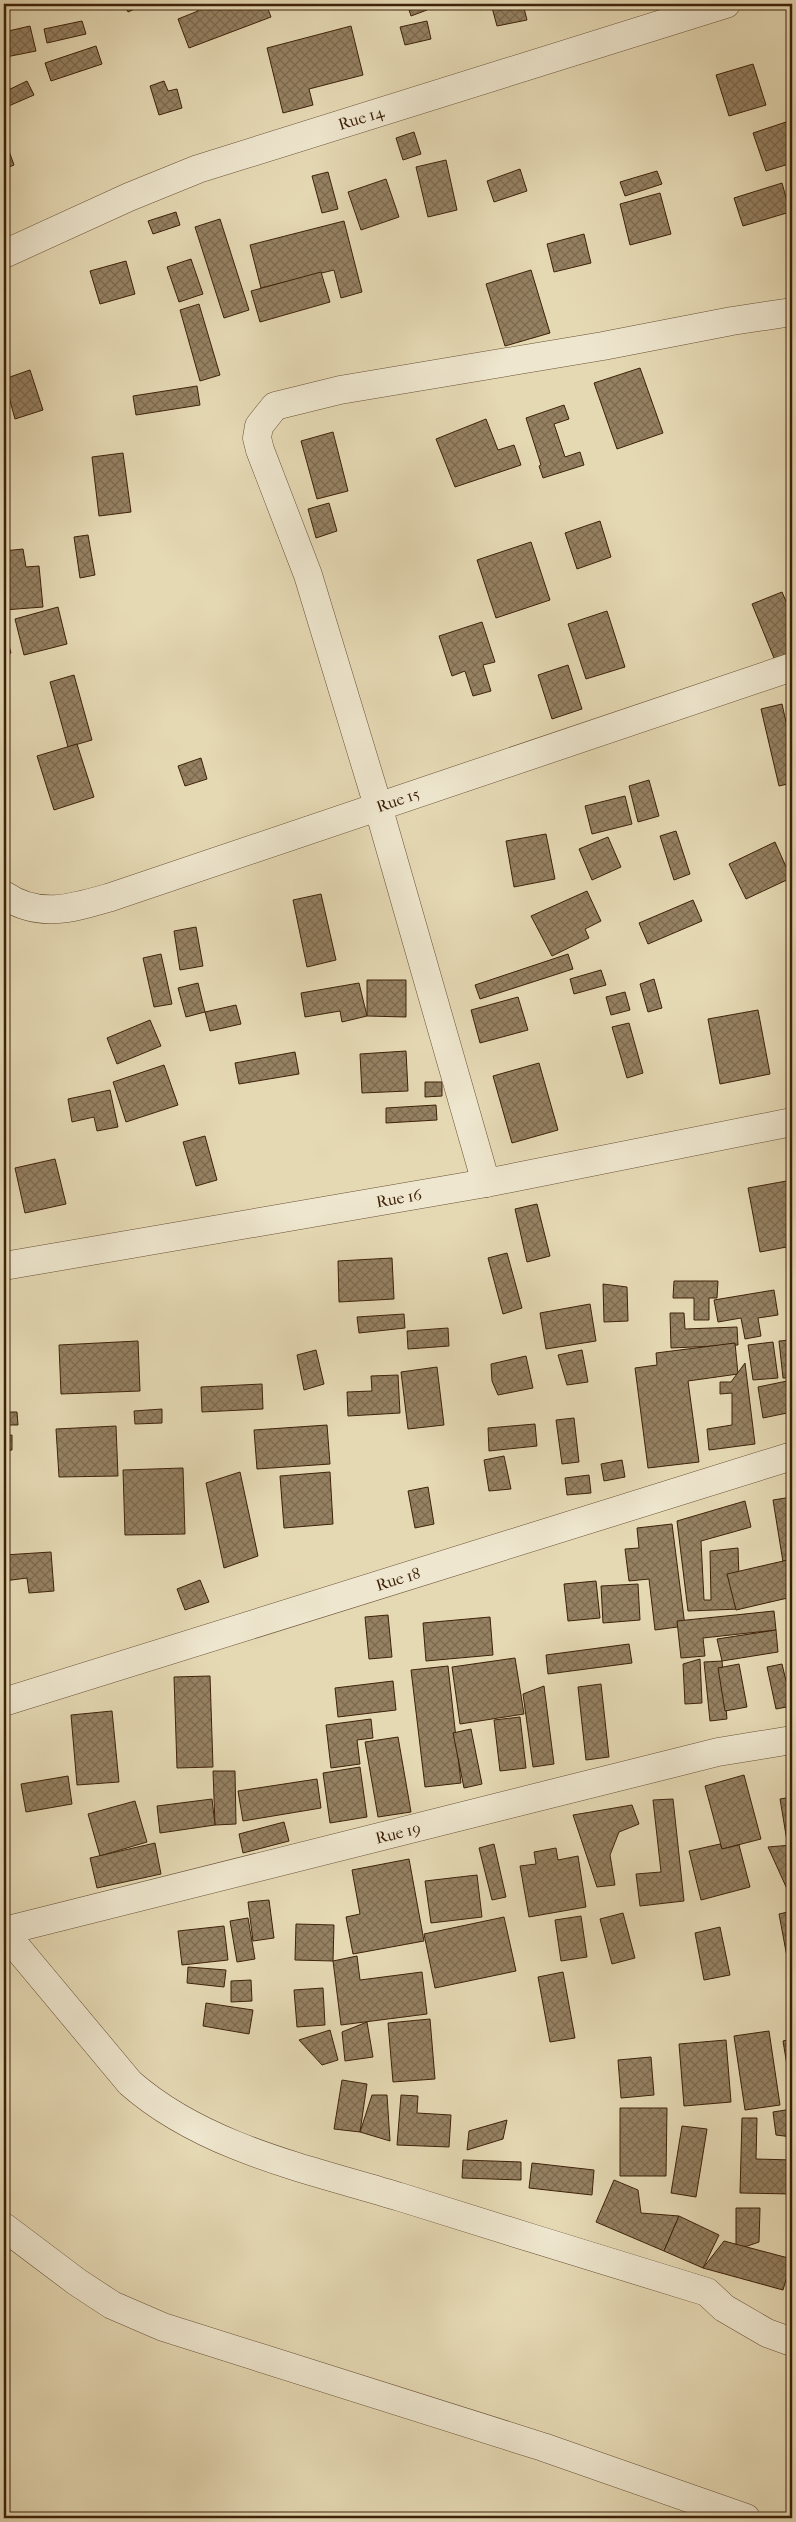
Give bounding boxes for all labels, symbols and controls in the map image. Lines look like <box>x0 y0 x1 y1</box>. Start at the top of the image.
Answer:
street label: Rue 14 <box>336 102 387 134</box>
street label: Rue 15 <box>374 784 422 816</box>
street label: Rue 16 <box>375 1185 424 1211</box>
street label: Rue 18 <box>373 1563 423 1595</box>
street label: Rue 19 <box>373 1818 423 1848</box>

